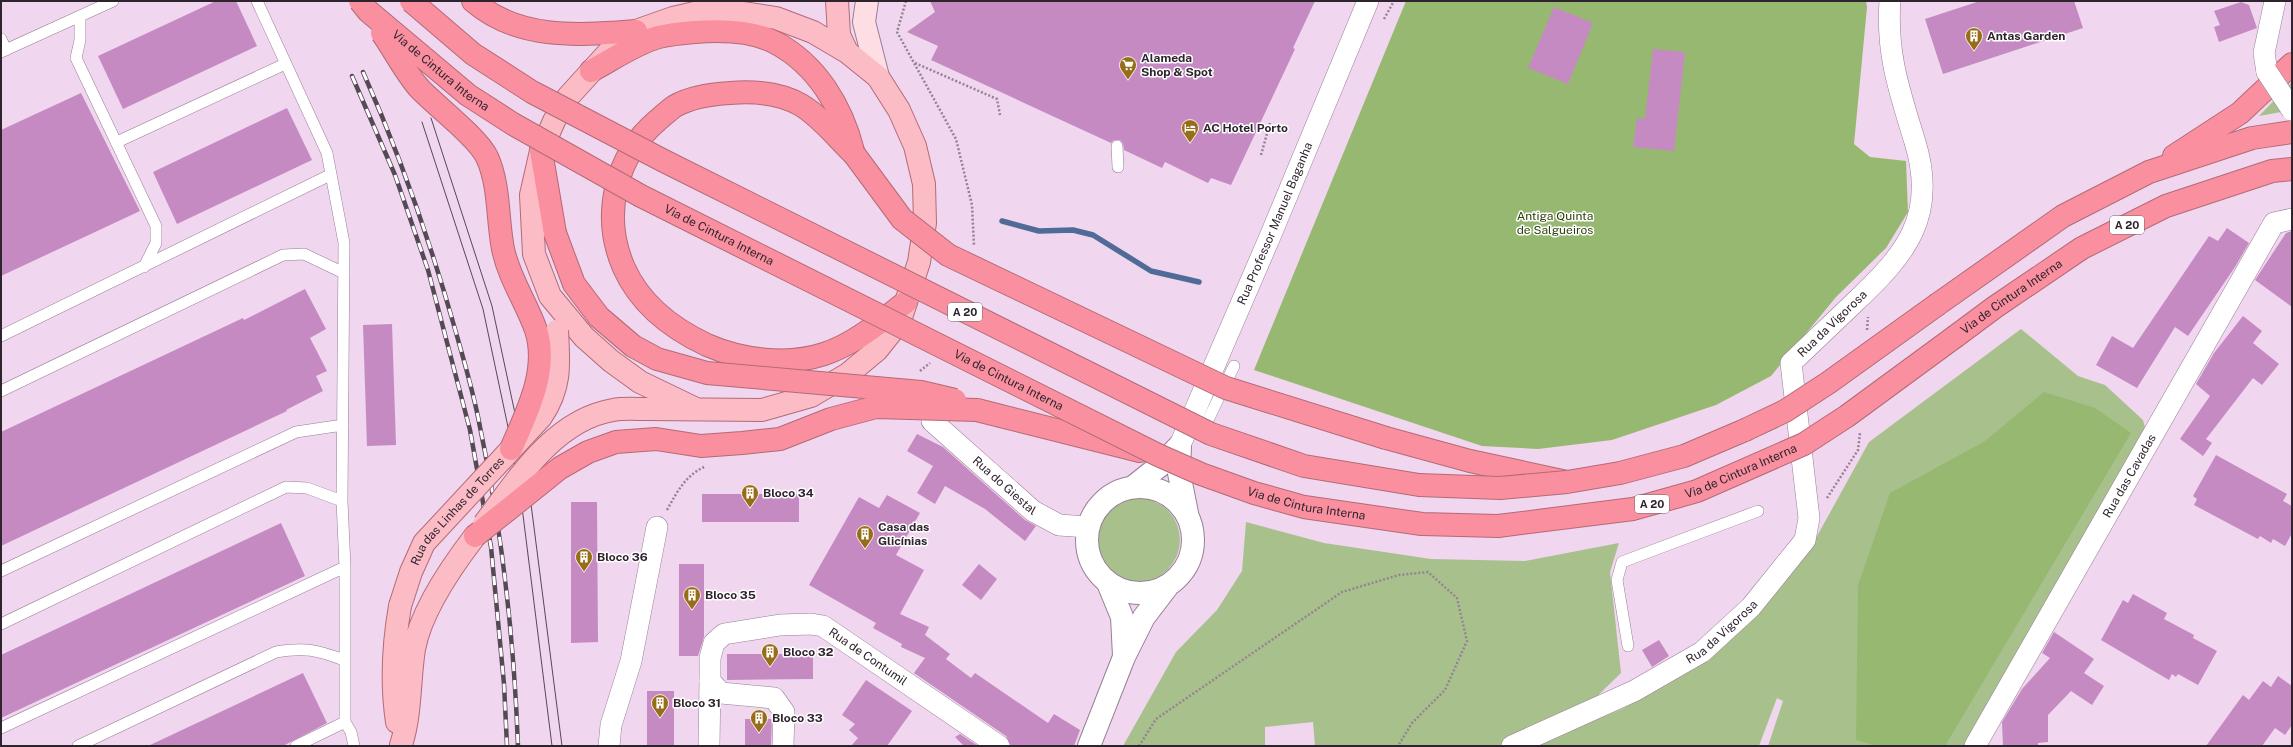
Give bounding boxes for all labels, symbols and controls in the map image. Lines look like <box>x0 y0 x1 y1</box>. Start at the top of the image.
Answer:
building icon: Antas Garden <box>1964 26 1984 51</box>
street label: Via de Cintura Interna <box>389 27 492 114</box>
place label: Antas Garden <box>1987 29 2065 43</box>
place label: Alameda Shop & Spot <box>1141 51 1213 79</box>
supermarket icon: Alameda Shop & Spot <box>1118 55 1138 80</box>
hotel icon: AC Hotel Porto <box>1180 118 1200 143</box>
place label: AC Hotel Porto <box>1203 121 1288 135</box>
street label: Rua Professor Manuel Baganha <box>1234 140 1315 307</box>
street label: Via de Cintura Interna <box>662 202 776 268</box>
park label: Antiga Quinta de Salgueiros <box>1517 209 1593 237</box>
road number: A 20 <box>2110 216 2144 234</box>
street label: Via de Cintura Interna <box>1958 256 2065 337</box>
street label: Rua da Vigorosa <box>1795 288 1870 360</box>
road number: A 20 <box>948 303 982 321</box>
street label: Via de Cintura Interna <box>952 347 1066 413</box>
street label: Rua das Cavadas <box>2100 432 2159 520</box>
street label: Via de Cintura Interna <box>1683 441 1799 501</box>
street label: Rua do Giestal <box>970 453 1038 518</box>
street label: Rua das Linhas de Torres <box>408 454 507 568</box>
building icon: Bloco 34 <box>740 483 760 508</box>
street label: Via de Cintura Interna <box>1245 484 1366 523</box>
place label: Bloco 34 <box>763 486 814 500</box>
road number: A 20 <box>1635 495 1669 513</box>
place label: Casa das Glicínias <box>878 520 929 548</box>
building icon: Casa das Glicínias <box>855 524 875 549</box>
building icon: Bloco 36 <box>574 547 594 572</box>
place label: Bloco 36 <box>597 550 648 564</box>
building icon: Bloco 35 <box>682 585 702 610</box>
place label: Bloco 35 <box>705 588 756 602</box>
street label: Rua da Vigorosa <box>1684 598 1760 667</box>
street label: Rua de Contumil <box>826 625 910 688</box>
building icon: Bloco 32 <box>760 642 780 667</box>
place label: Bloco 32 <box>783 645 834 659</box>
building icon: Bloco 31 <box>650 693 670 718</box>
place label: Bloco 31 <box>673 696 721 710</box>
building icon: Bloco 33 <box>749 708 769 733</box>
place label: Bloco 33 <box>772 711 823 725</box>

